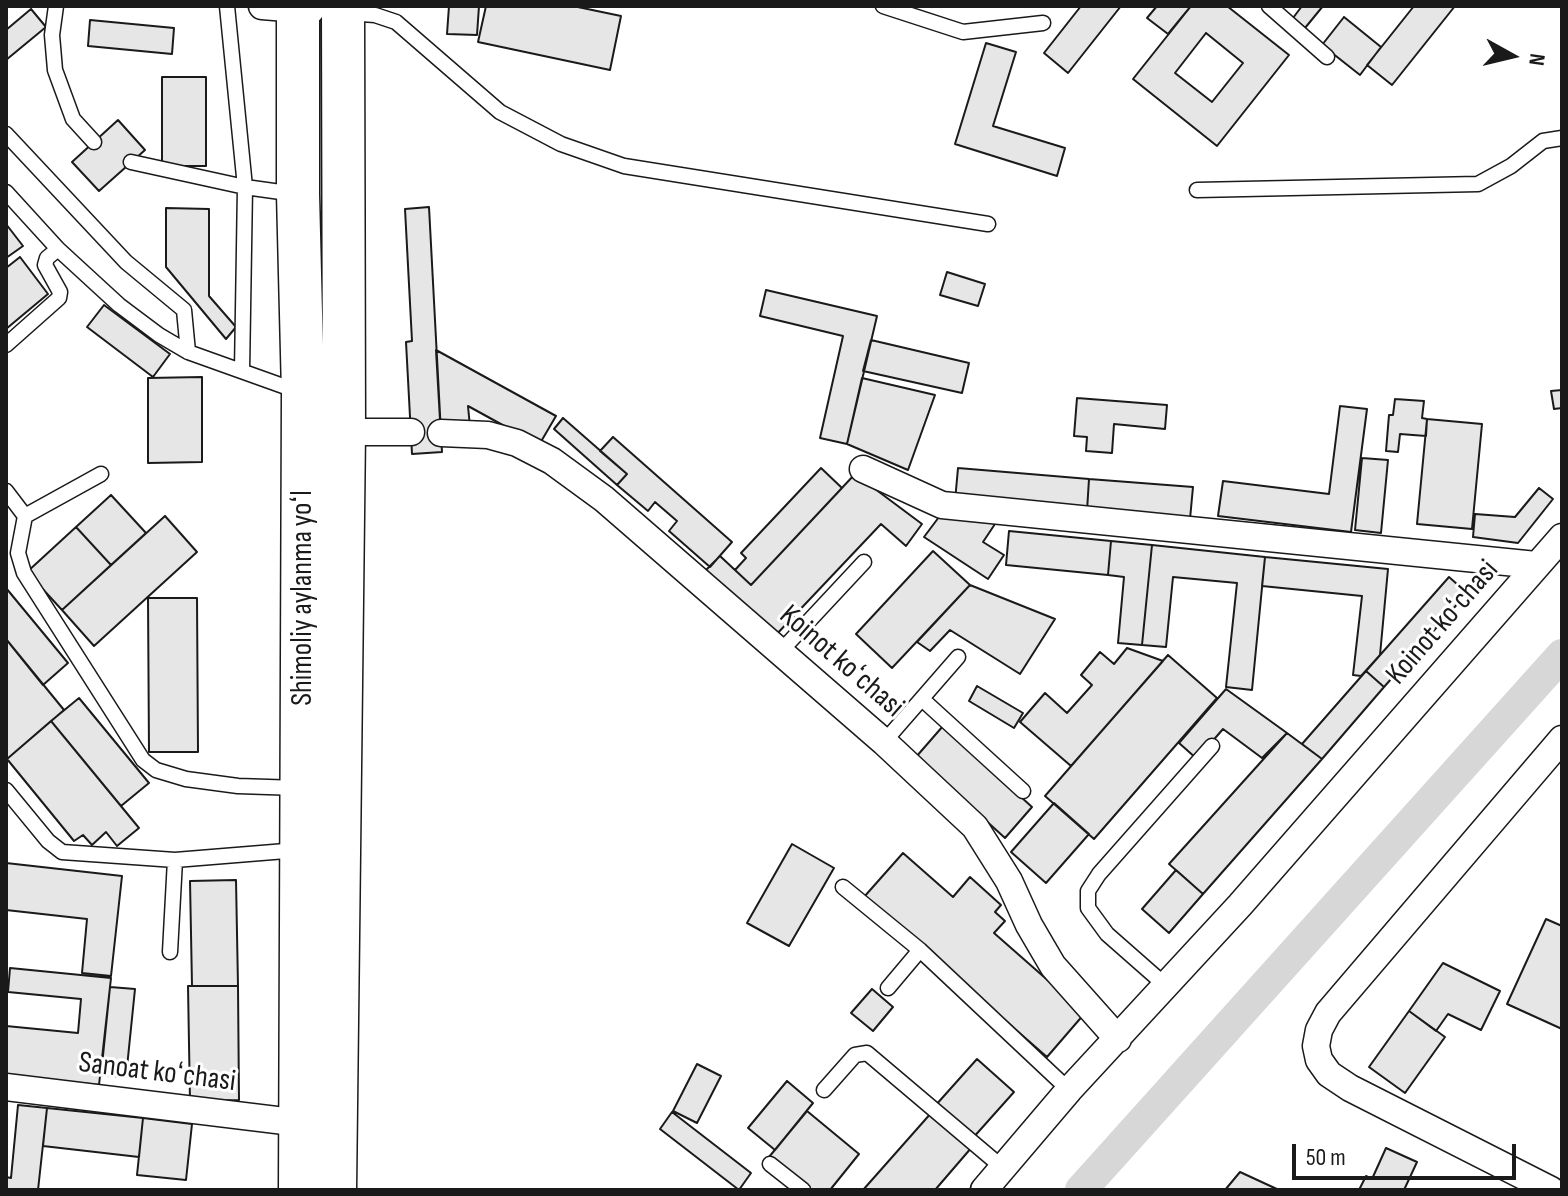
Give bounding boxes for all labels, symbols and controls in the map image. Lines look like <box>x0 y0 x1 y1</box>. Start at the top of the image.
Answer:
north arrow <box>1472 16 1552 96</box>
text: N <box>1522 52 1550 67</box>
street label: Shimoliy aylanma yoʻl <box>285 490 321 706</box>
street label: Koinot koʻchasi <box>1379 553 1507 693</box>
street label: Koinot koʻchasi <box>771 598 911 726</box>
street label: Sanoat koʻchasi <box>76 1046 238 1100</box>
scale bar <box>1296 1128 1520 1178</box>
text: 50 m <box>1306 1143 1346 1172</box>

